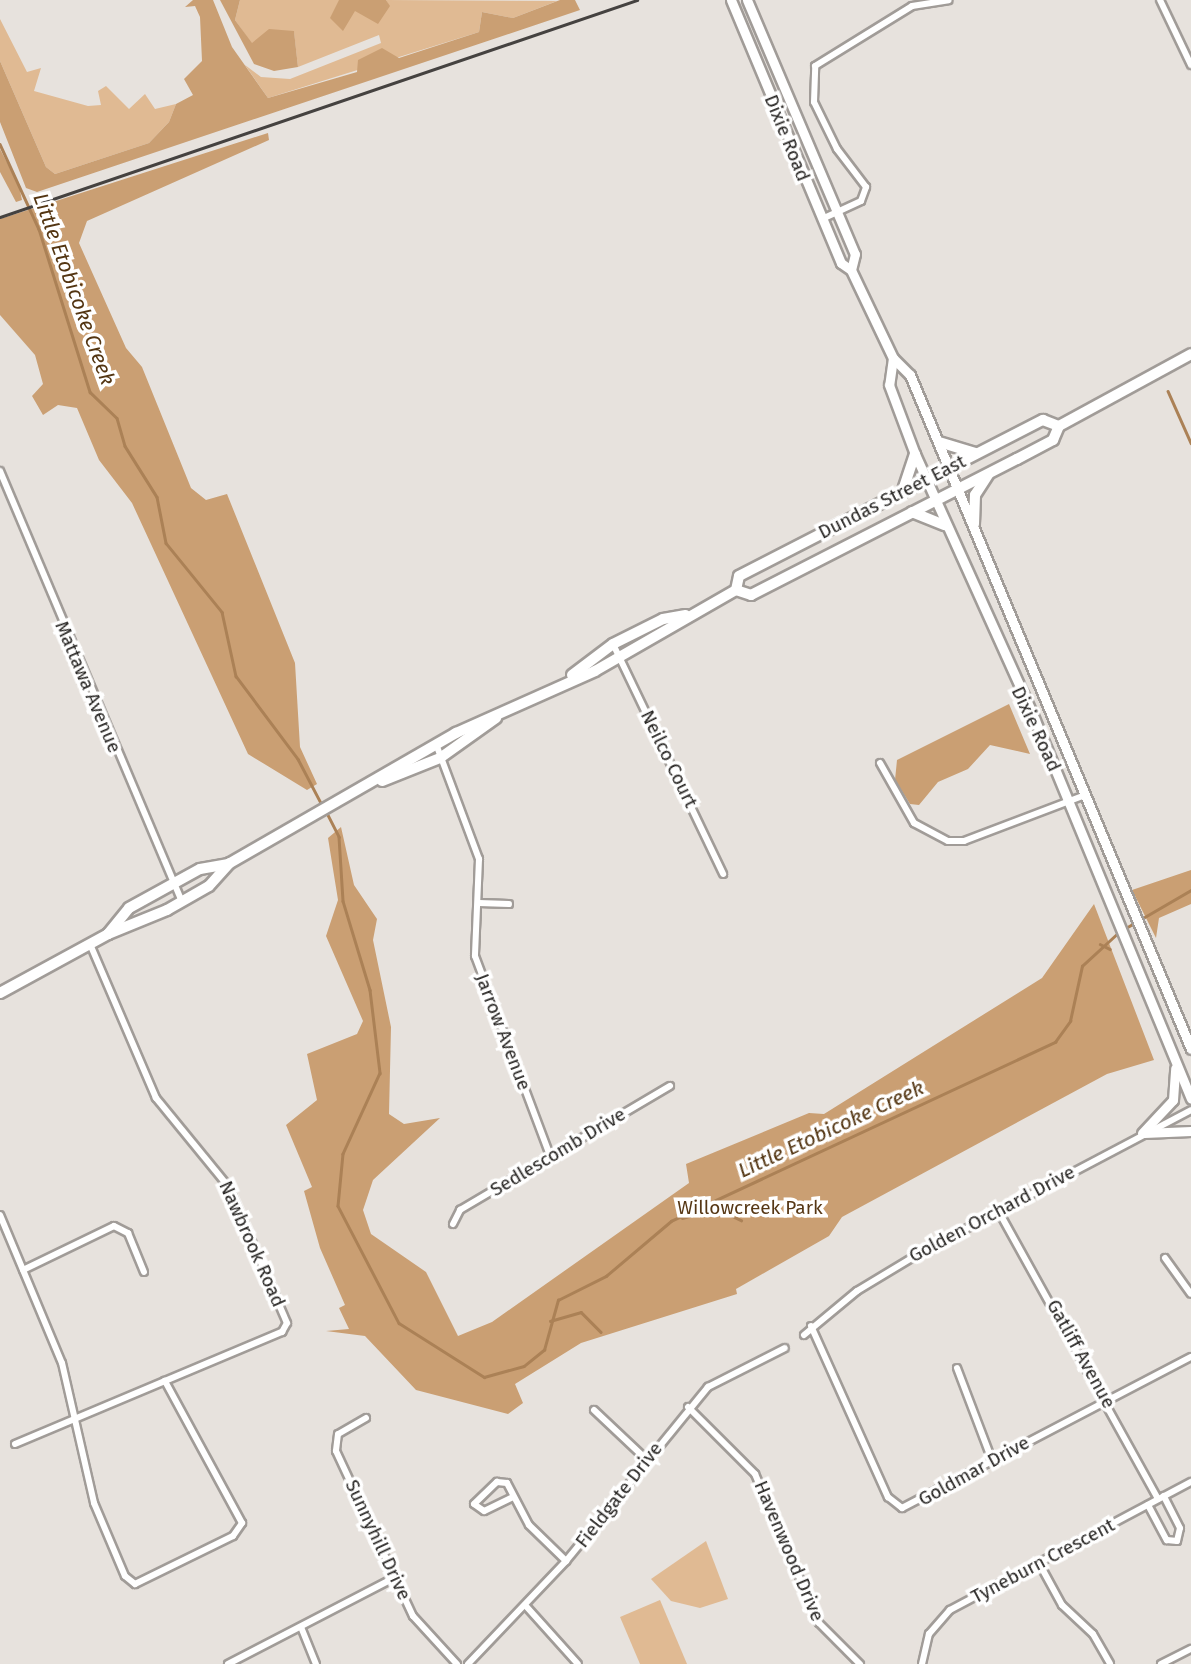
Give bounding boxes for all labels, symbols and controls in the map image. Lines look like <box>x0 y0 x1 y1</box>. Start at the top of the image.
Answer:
street label: Dixie Road <box>759 91 815 185</box>
water label: Little Etobicoke Creek <box>28 190 120 388</box>
street label: Dundas Street East <box>815 450 969 544</box>
street label: Mattawa Avenue <box>50 618 126 756</box>
street label: Dixie Road <box>1006 683 1066 775</box>
street label: Neilco Court <box>636 707 702 811</box>
street label: Jarrow Avenue <box>470 970 536 1094</box>
water label: Little Etobicoke Creek <box>734 1075 928 1183</box>
street label: Sedlescomb Drive <box>486 1103 630 1201</box>
street label: Golden Orchard Drive <box>905 1161 1079 1267</box>
street label: Nawbrook Road <box>214 1177 290 1311</box>
park label: Willowcreek Park <box>677 1197 823 1219</box>
street label: Gatliff Avenue <box>1042 1296 1120 1412</box>
street label: Goldmar Drive <box>914 1431 1034 1511</box>
street label: Fieldgate Drive <box>571 1438 667 1552</box>
street label: Sunnyhill Drive <box>340 1476 416 1604</box>
street label: Havenwood Drive <box>749 1477 829 1625</box>
street label: Tyneburn Crescent <box>967 1514 1119 1608</box>

